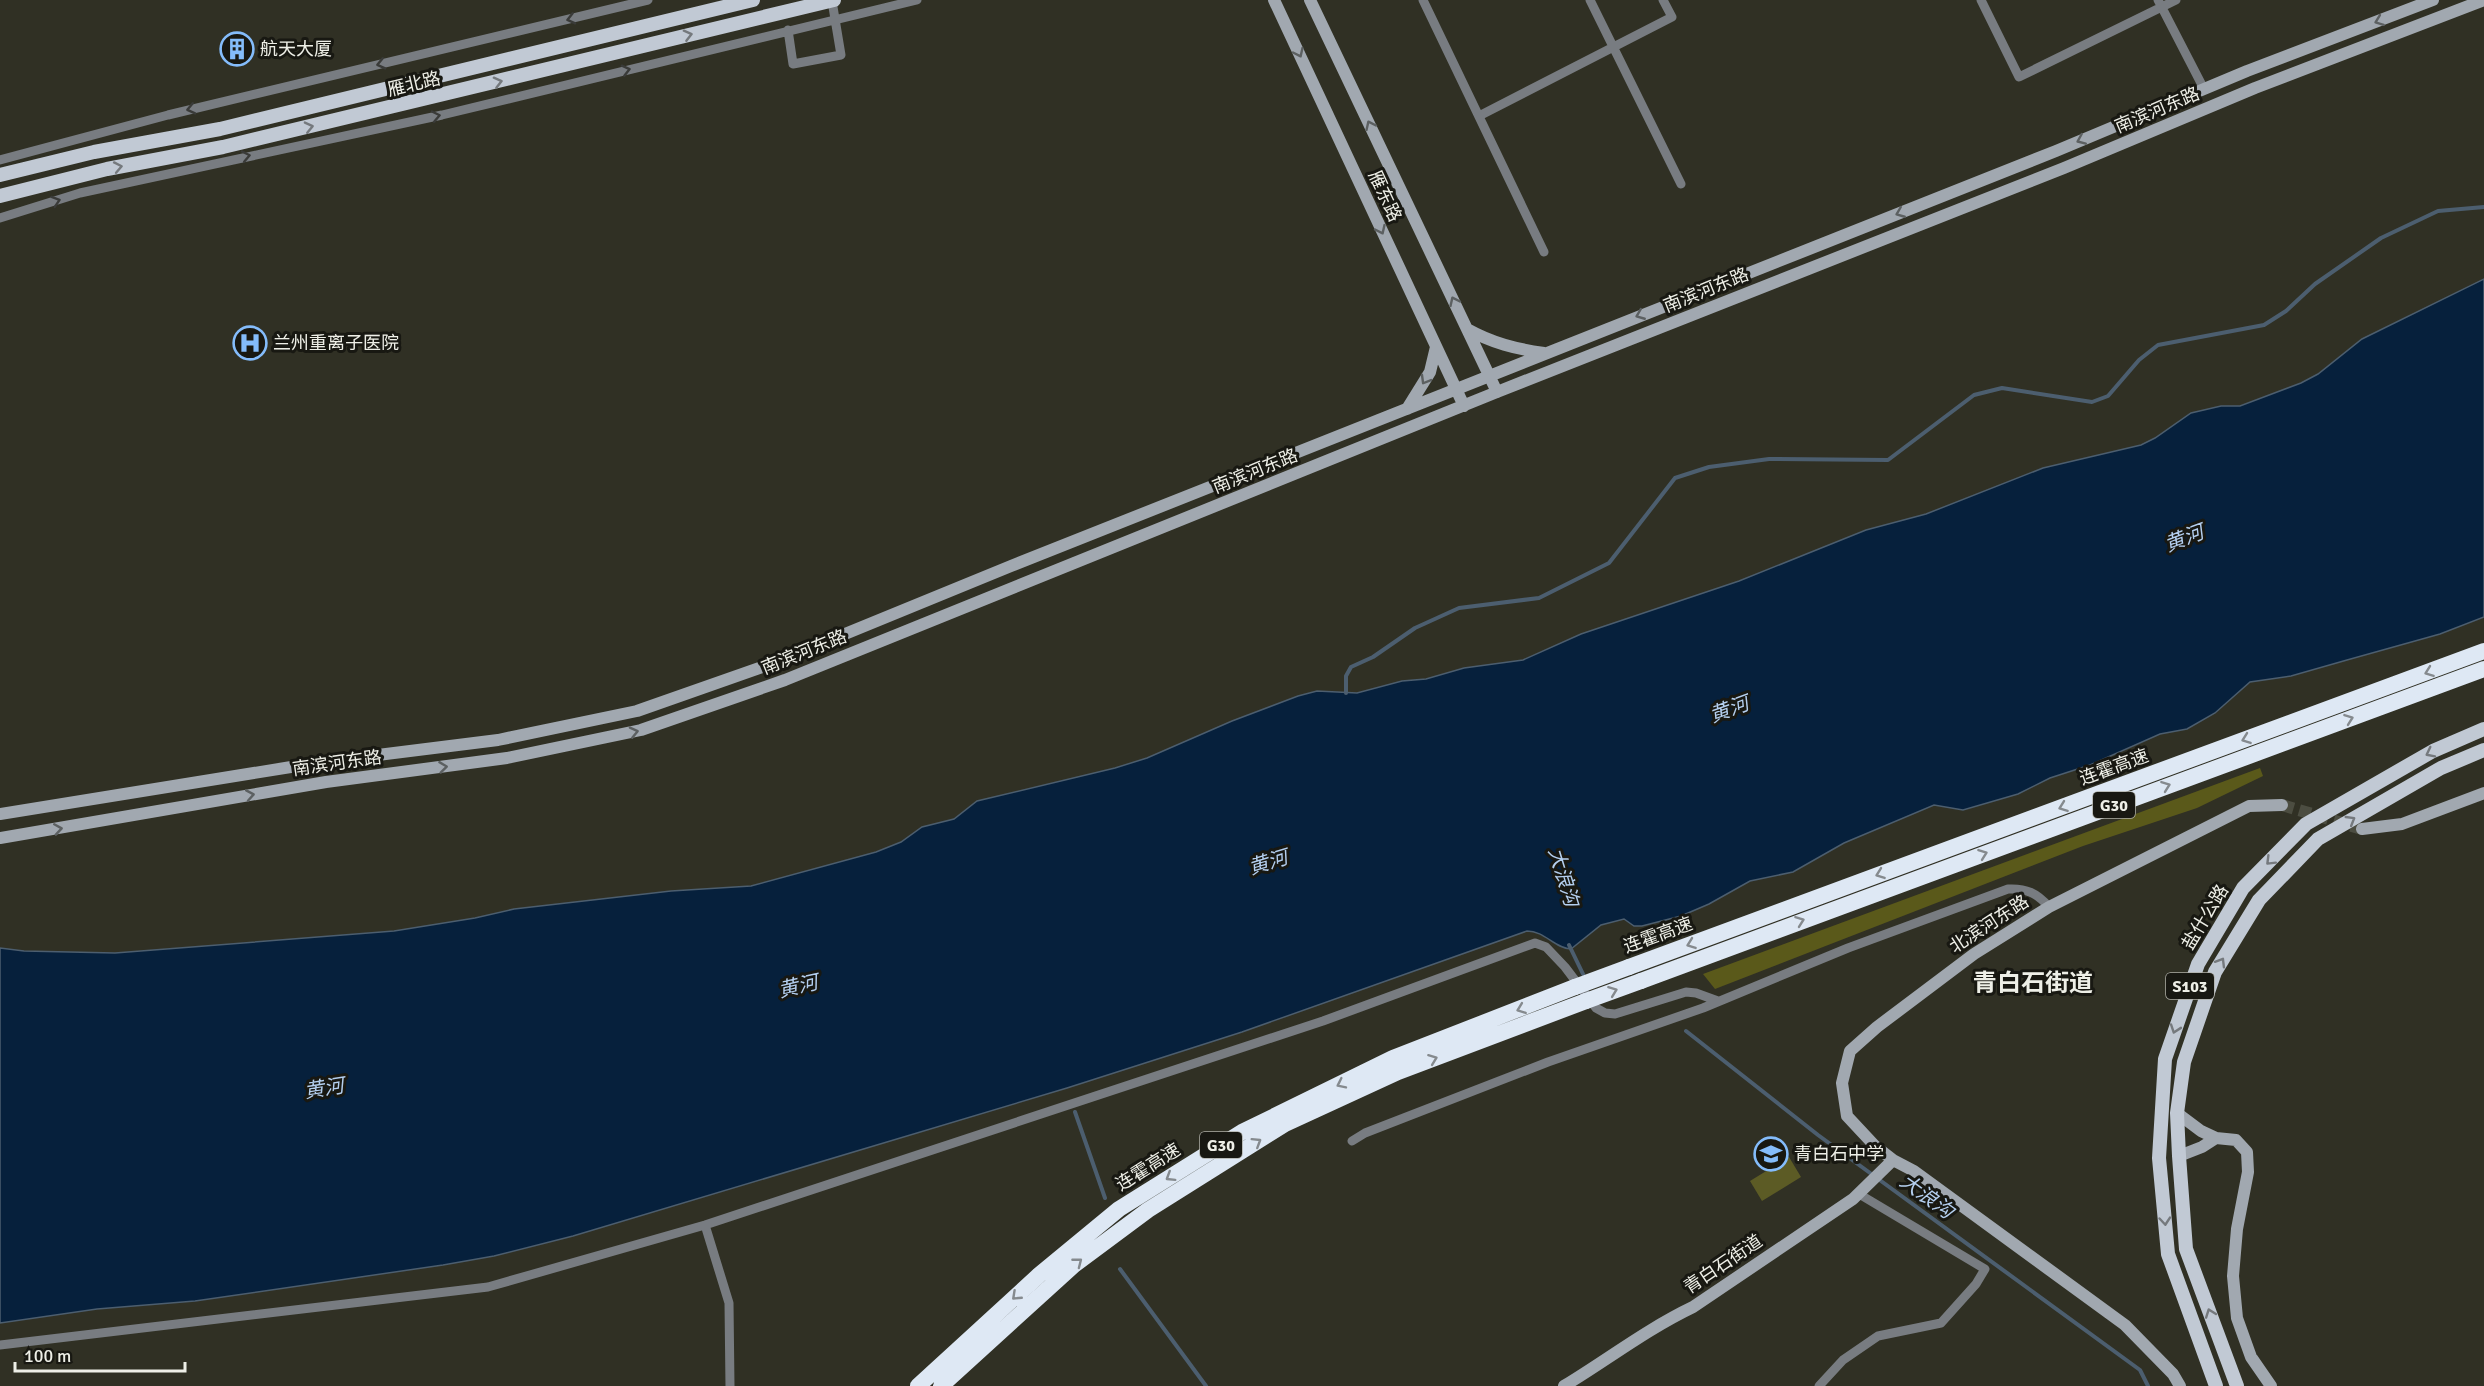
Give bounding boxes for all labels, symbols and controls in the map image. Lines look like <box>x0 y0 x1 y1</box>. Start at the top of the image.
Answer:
one-way arrow <box>566 11 576 24</box>
one-way arrow <box>2374 14 2385 26</box>
one-way arrow <box>682 30 693 42</box>
building icon: 航天大厦 <box>219 31 255 67</box>
place label: 航天大厦 <box>260 38 332 60</box>
one-way arrow <box>1291 47 1303 58</box>
one-way arrow <box>377 57 387 70</box>
one-way arrow <box>621 64 631 77</box>
street label: 雁北路 <box>385 67 443 101</box>
one-way arrow <box>493 76 503 89</box>
street label: 南滨河东路 <box>2111 82 2203 138</box>
one-way arrow <box>187 102 197 115</box>
one-way arrow <box>431 110 441 123</box>
one-way arrow <box>1365 121 1377 132</box>
one-way arrow <box>304 122 314 135</box>
one-way arrow <box>2076 133 2087 145</box>
one-way arrow <box>240 150 250 163</box>
one-way arrow <box>113 161 123 174</box>
street label: 雁东路 <box>1364 167 1406 225</box>
one-way arrow <box>50 195 61 208</box>
one-way arrow <box>1895 206 1906 218</box>
one-way arrow <box>1374 223 1386 234</box>
street label: 南滨河东路 <box>1660 263 1752 317</box>
one-way arrow <box>1449 297 1461 308</box>
one-way arrow <box>1636 308 1646 321</box>
hospital icon: 兰州重离子医院 <box>232 325 268 361</box>
place label: 兰州重离子医院 <box>273 332 399 354</box>
one-way arrow <box>1421 374 1432 384</box>
street label: 南滨河东路 <box>1209 444 1301 498</box>
water label: 黄河 <box>2161 518 2211 557</box>
street label: 南滨河东路 <box>758 625 850 679</box>
one-way arrow <box>2424 664 2435 677</box>
water label: 黄河 <box>1706 690 1756 728</box>
one-way arrow <box>2343 714 2354 726</box>
one-way arrow <box>629 726 639 739</box>
one-way arrow <box>2241 732 2252 744</box>
street label: 连霍高速 <box>2076 744 2152 790</box>
one-way arrow <box>2426 745 2437 757</box>
street label: 南滨河东路 <box>291 746 383 780</box>
one-way arrow <box>438 761 447 773</box>
one-way arrow <box>2160 781 2171 794</box>
one-way arrow <box>245 789 255 802</box>
road number: G30 <box>2093 792 2135 818</box>
one-way arrow <box>2058 799 2069 812</box>
one-way arrow <box>2345 816 2355 827</box>
one-way arrow <box>53 823 62 835</box>
water label: 黄河 <box>1245 844 1295 880</box>
water label: 大浪沟 <box>1543 845 1585 911</box>
one-way arrow <box>1977 849 1988 861</box>
one-way arrow <box>2266 853 2277 864</box>
one-way arrow <box>1875 867 1886 879</box>
street label: 盐什公路 <box>2177 880 2233 954</box>
street label: 北滨河东路 <box>1945 890 2033 958</box>
street label: 连霍高速 <box>1620 912 1696 958</box>
one-way arrow <box>1794 916 1805 929</box>
one-way arrow <box>1687 937 1698 949</box>
one-way arrow <box>2214 958 2226 968</box>
district label: 青白石街道 <box>1973 968 2093 998</box>
water label: 黄河 <box>776 969 824 1003</box>
road number: S103 <box>2166 973 2214 999</box>
one-way arrow <box>1607 986 1618 998</box>
one-way arrow <box>1516 1001 1527 1014</box>
one-way arrow <box>2170 1023 2183 1034</box>
one-way arrow <box>1427 1054 1438 1066</box>
water label: 黄河 <box>302 1072 350 1104</box>
one-way arrow <box>1337 1076 1348 1088</box>
road number: G30 <box>1200 1132 1242 1158</box>
school or university icon: 青白石中学 <box>1753 1136 1789 1172</box>
one-way arrow <box>1251 1138 1261 1150</box>
street label: 连霍高速 <box>1112 1139 1184 1195</box>
place label: 青白石中学 <box>1794 1143 1884 1165</box>
one-way arrow <box>1166 1169 1176 1181</box>
water label: 大浪沟 <box>1895 1169 1960 1225</box>
one-way arrow <box>2158 1217 2171 1226</box>
street label: 青白石街道 <box>1680 1230 1766 1298</box>
one-way arrow <box>1071 1259 1082 1270</box>
one-way arrow <box>1012 1288 1023 1299</box>
one-way arrow <box>2205 1308 2217 1319</box>
scale bar <box>15 1335 184 1373</box>
text: 100 m <box>24 1345 71 1367</box>

